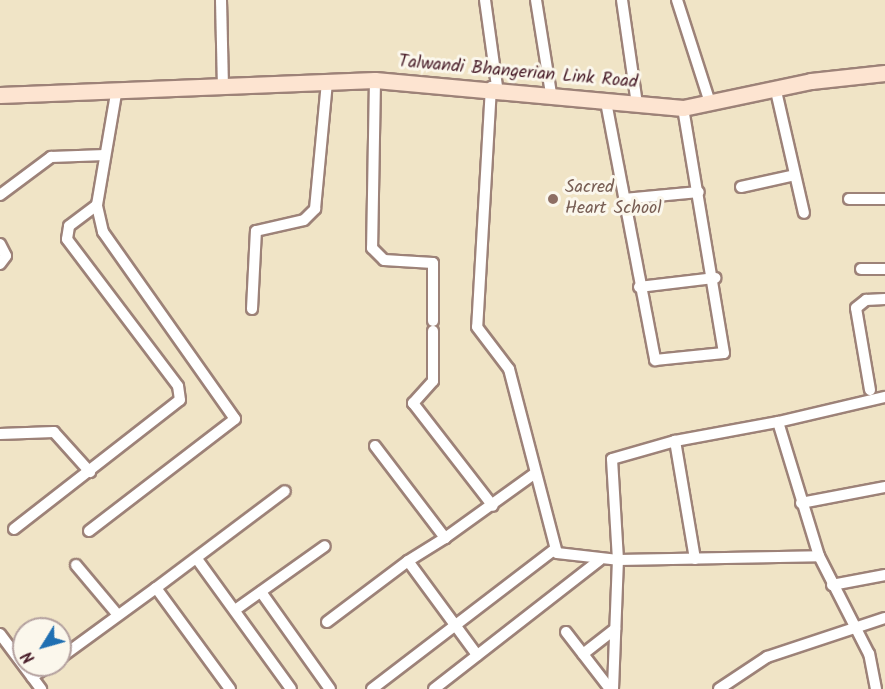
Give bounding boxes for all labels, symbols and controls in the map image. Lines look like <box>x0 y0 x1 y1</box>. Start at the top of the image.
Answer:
street label: Talwandi Bhangerian Link Road <box>398 52 638 94</box>
place label: Sacred Heart School <box>565 178 662 220</box>
marker: Sacred Heart School <box>546 192 560 206</box>
north arrow <box>12 617 72 677</box>
text: N <box>16 645 42 668</box>

